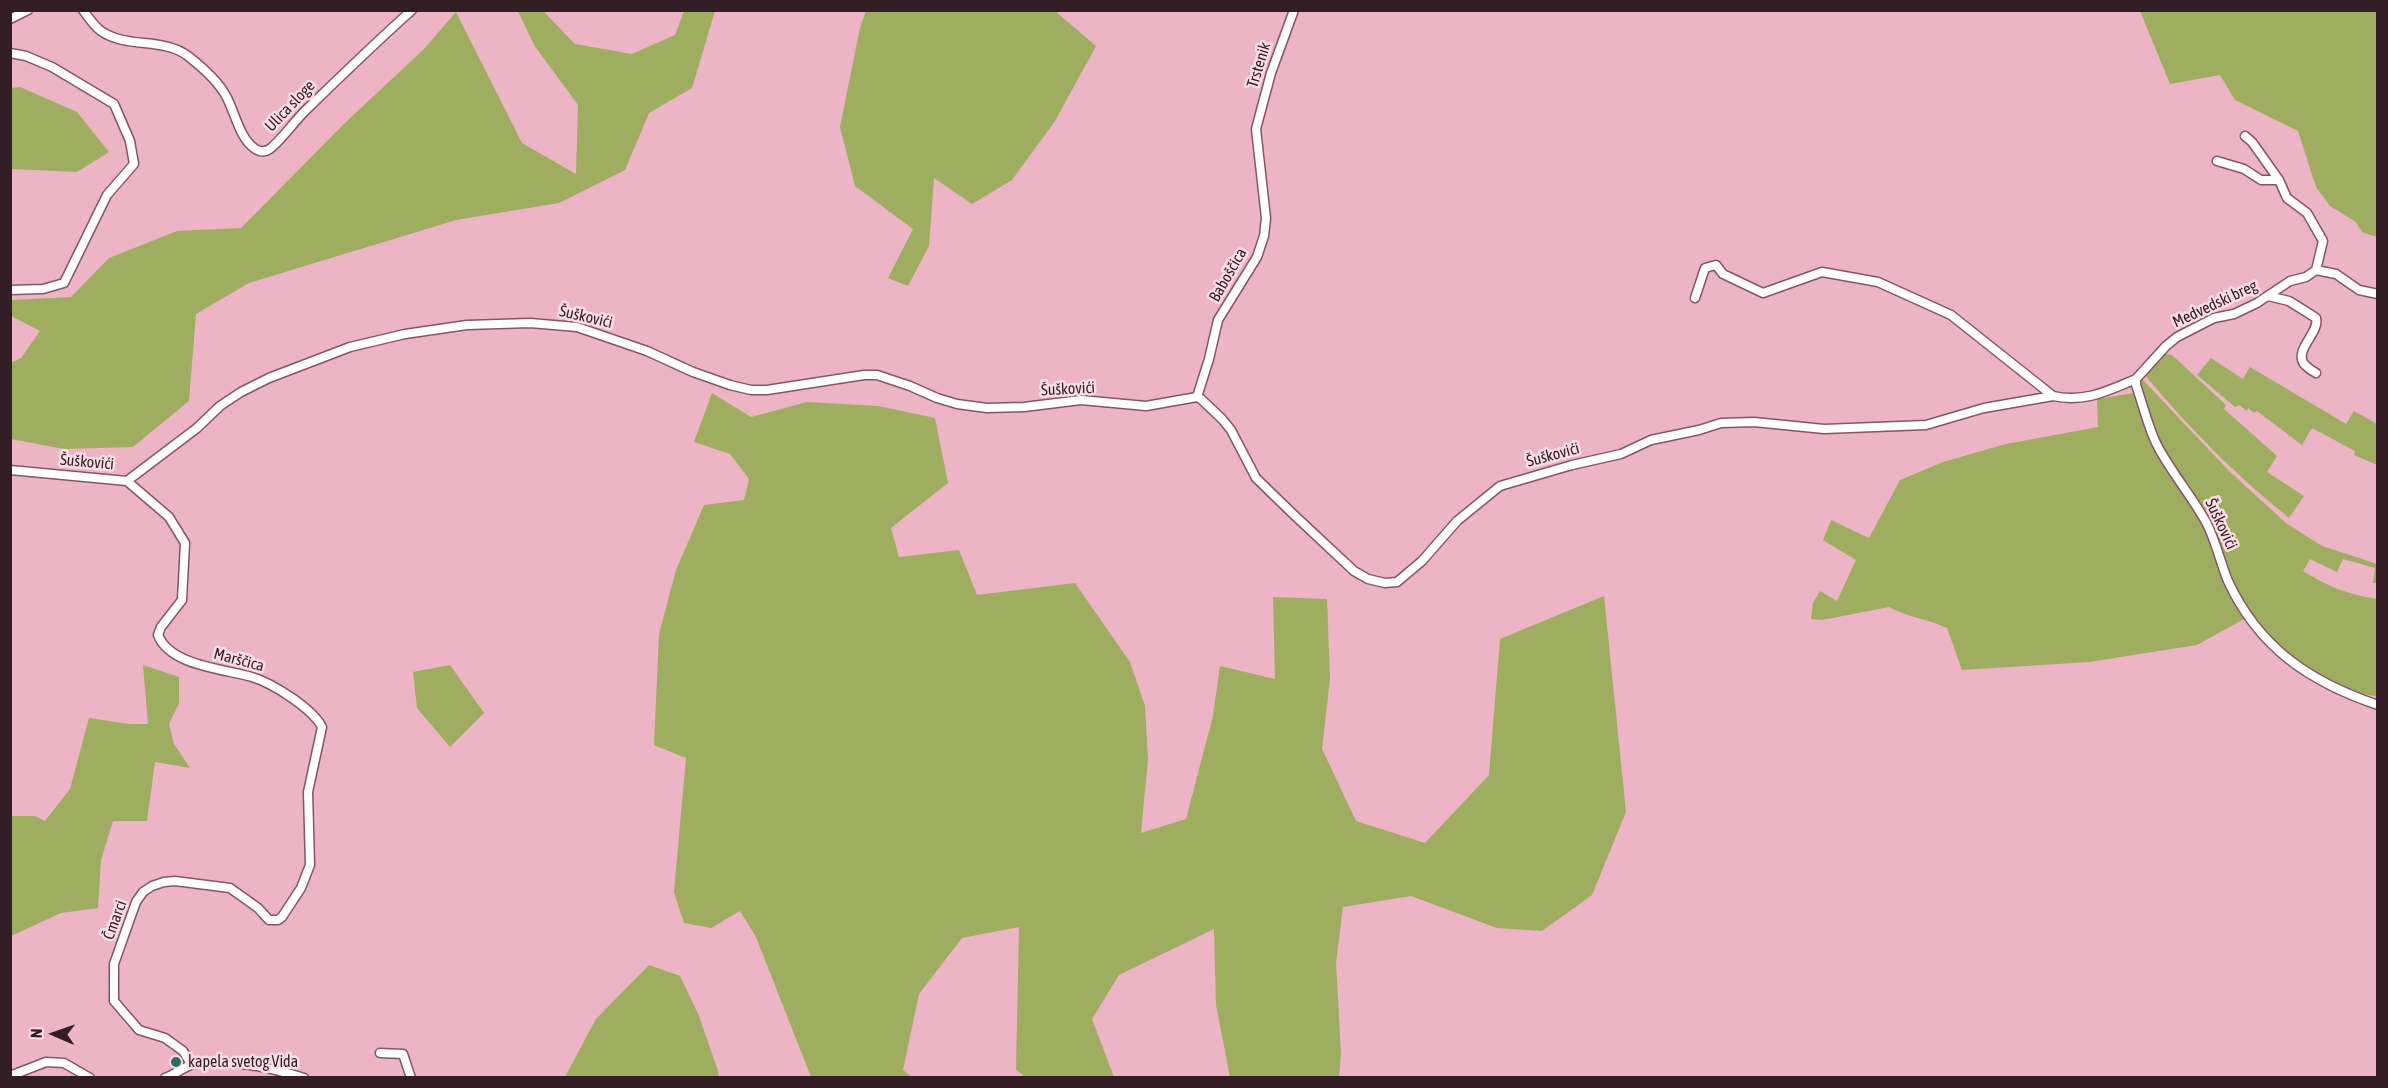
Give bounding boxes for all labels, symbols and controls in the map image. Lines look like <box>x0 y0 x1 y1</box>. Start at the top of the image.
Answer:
street label: Trstenik <box>1243 40 1275 90</box>
street label: Ulica sloge <box>261 76 319 136</box>
street label: Baboščica <box>1205 245 1251 305</box>
street label: Medvedski breg <box>2170 276 2260 332</box>
street label: Šuškovići <box>558 302 614 332</box>
street label: Šuškovići <box>1041 378 1095 400</box>
street label: Šuškovići <box>1524 439 1582 471</box>
street label: Šuškovići <box>59 450 115 474</box>
street label: Šuškovići <box>2201 495 2241 553</box>
street label: Marščica <box>212 644 266 676</box>
street label: Čmarci <box>99 898 131 942</box>
north arrow <box>24 1004 84 1064</box>
text: N <box>27 1028 45 1038</box>
place label: kapela svetog Vida <box>188 1052 298 1072</box>
marker: kapela svetog Vida <box>169 1055 183 1069</box>

